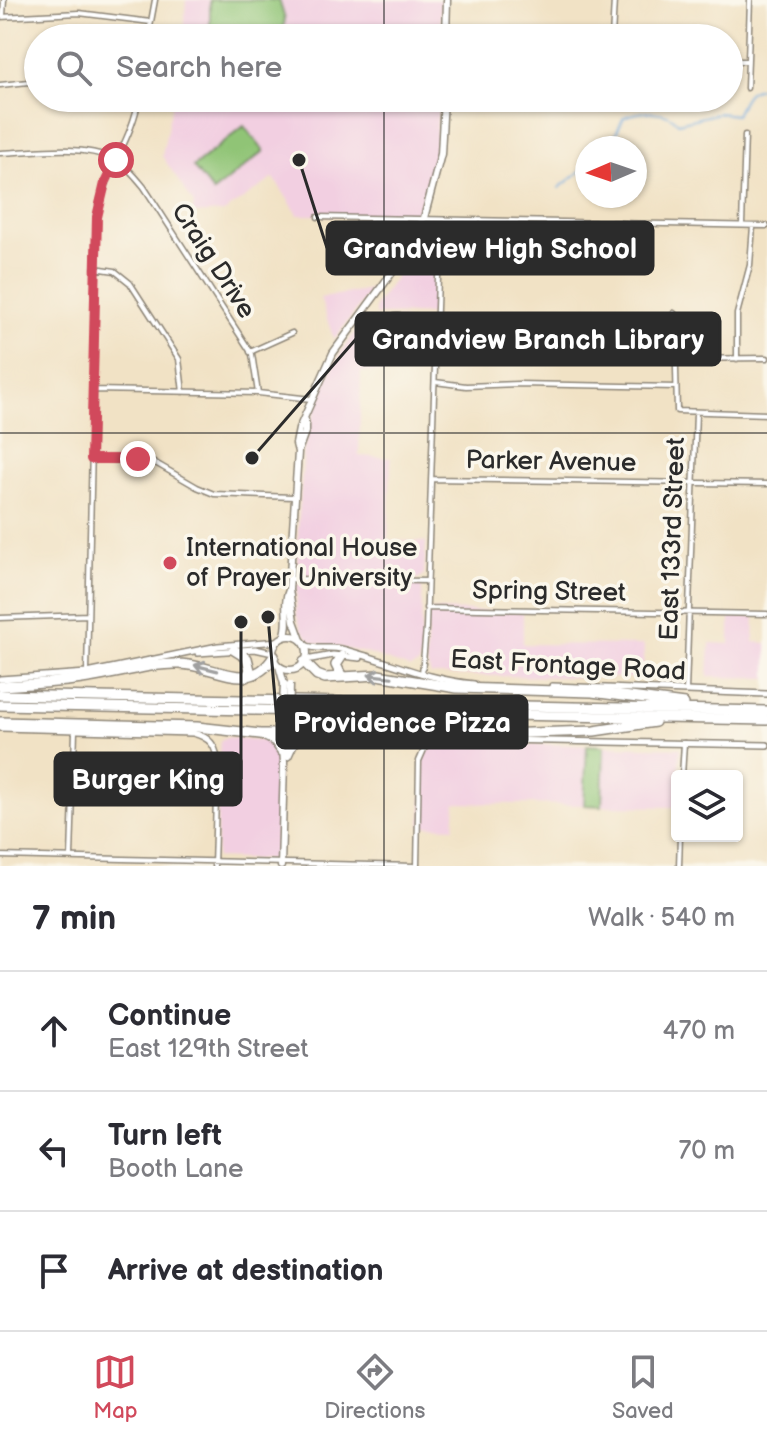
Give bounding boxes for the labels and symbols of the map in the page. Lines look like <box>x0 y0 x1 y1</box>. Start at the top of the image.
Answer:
north arrow <box>575 136 647 208</box>
route start <box>98 142 134 178</box>
street label: Craig Drive <box>164 197 262 325</box>
callout: Grandview High School <box>327 222 653 274</box>
text: Grandview High School <box>343 233 637 266</box>
callout: Grandview Branch Library <box>356 313 720 365</box>
text: Grandview Branch Library <box>372 324 704 357</box>
street label: East 133rd Street <box>654 437 692 641</box>
route end <box>120 441 156 477</box>
street label: Parker Avenue <box>465 445 637 479</box>
place label: International House of Prayer University <box>186 533 417 594</box>
marker: International House of Prayer University <box>161 554 179 572</box>
street label: Spring Street <box>472 575 626 609</box>
street label: East Frontage Road <box>449 644 687 688</box>
one-way arrow <box>194 660 220 675</box>
one-way arrow <box>367 668 394 683</box>
callout: Providence Pizza <box>277 696 527 748</box>
text: Providence Pizza <box>293 707 511 740</box>
callout: Burger King <box>55 753 241 805</box>
text: Burger King <box>71 764 225 797</box>

